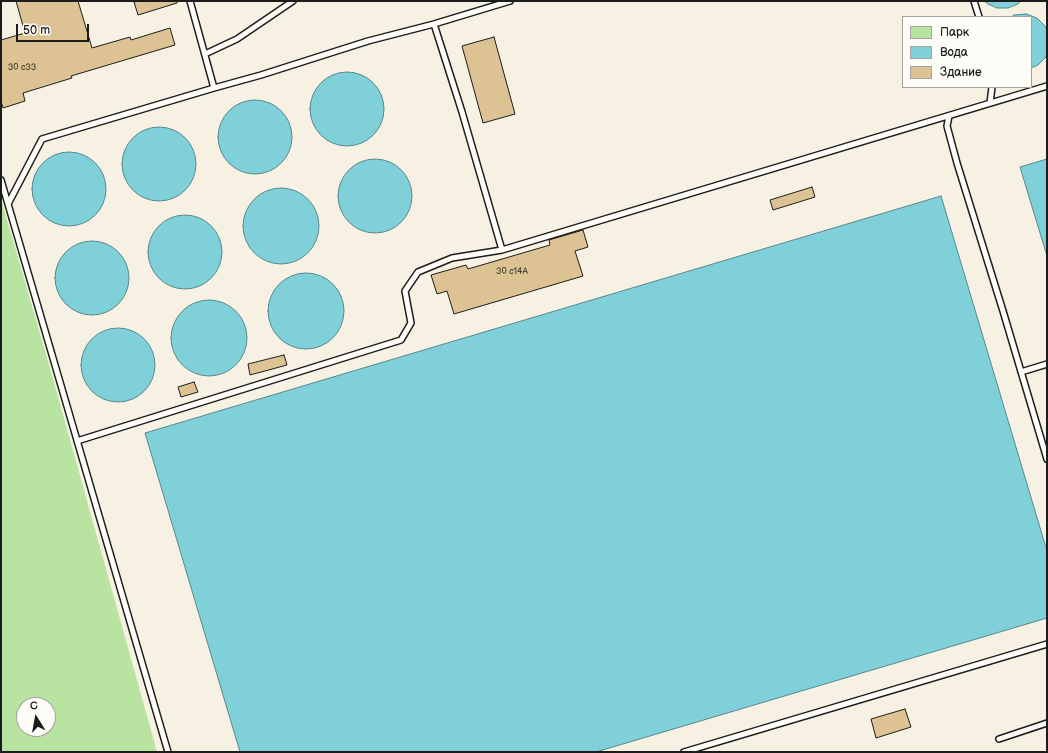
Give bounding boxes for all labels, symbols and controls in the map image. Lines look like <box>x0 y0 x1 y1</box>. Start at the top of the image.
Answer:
scale bar <box>18 16 91 42</box>
legend <box>902 16 1032 88</box>
text: 50 m <box>23 23 50 38</box>
text: Парк <box>940 25 969 40</box>
text: Вода <box>940 45 968 60</box>
house number: 30 с33 <box>8 63 36 73</box>
text: Здание <box>940 65 982 80</box>
house number: 30 с14А <box>496 267 528 277</box>
north arrow <box>16 697 56 737</box>
text: С <box>29 699 39 713</box>

